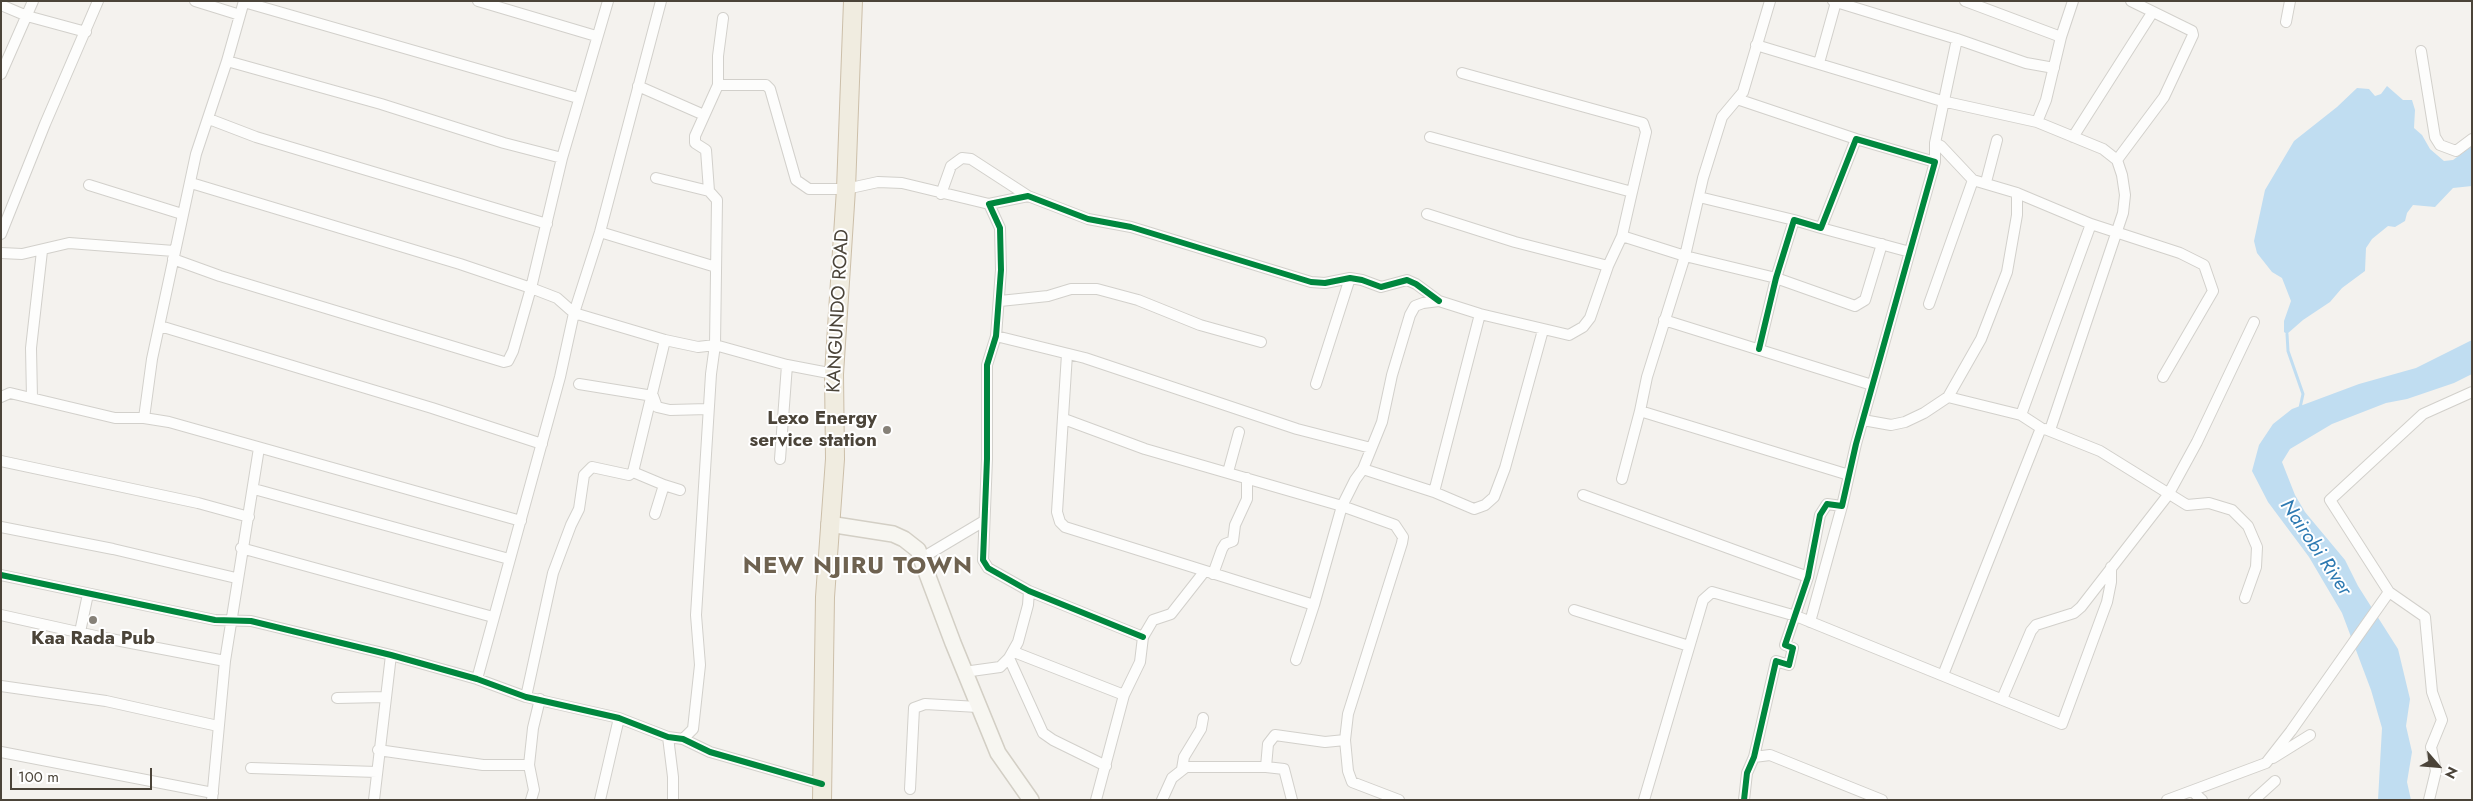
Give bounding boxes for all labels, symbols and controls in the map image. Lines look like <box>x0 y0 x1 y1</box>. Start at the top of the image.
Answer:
street label: KANGUNDO ROAD <box>823 229 855 393</box>
place label: Lexo Energy service station <box>749 408 877 452</box>
marker: Lexo Energy service station <box>881 424 893 436</box>
water label: Nairobi River <box>2274 495 2356 601</box>
district label: NEW NJIRU TOWN <box>741 553 975 581</box>
marker: Kaa Rada Pub <box>87 614 99 626</box>
place label: Kaa Rada Pub <box>31 628 155 650</box>
north arrow <box>2413 741 2463 791</box>
scale bar <box>12 758 155 790</box>
text: N <box>2440 763 2463 782</box>
text: 100 m <box>18 766 59 788</box>

